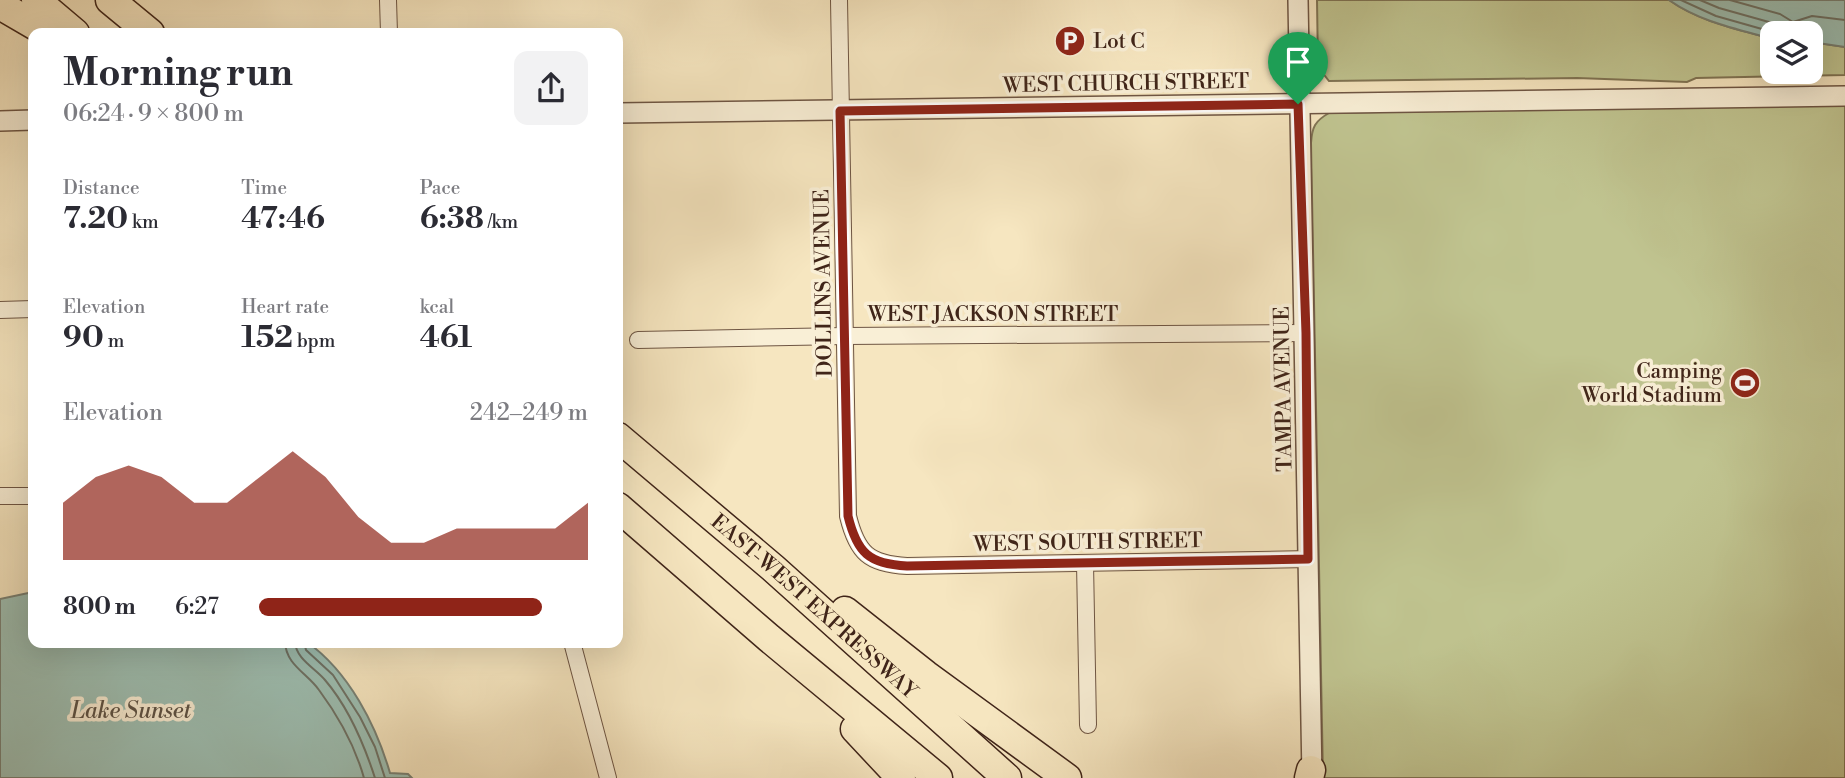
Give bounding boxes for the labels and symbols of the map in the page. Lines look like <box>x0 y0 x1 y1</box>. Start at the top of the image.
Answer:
parking icon: Lot C <box>1053 24 1087 58</box>
place label: Lot C <box>1093 29 1145 55</box>
pin <box>1268 32 1328 104</box>
street label: WEST CHURCH STREET <box>1002 69 1250 99</box>
street label: DOLLINS AVENUE <box>809 189 839 377</box>
street label: WEST JACKSON STREET <box>867 302 1118 328</box>
street label: TAMPA AVENUE <box>1270 306 1298 472</box>
place label: Camping World Stadium <box>1581 359 1722 409</box>
sports icon: Camping World Stadium <box>1728 366 1762 400</box>
street label: EAST-WEST EXPRESSWAY <box>705 509 923 706</box>
street label: WEST SOUTH STREET <box>972 528 1203 558</box>
water label: Lake Sunset <box>70 697 191 725</box>

